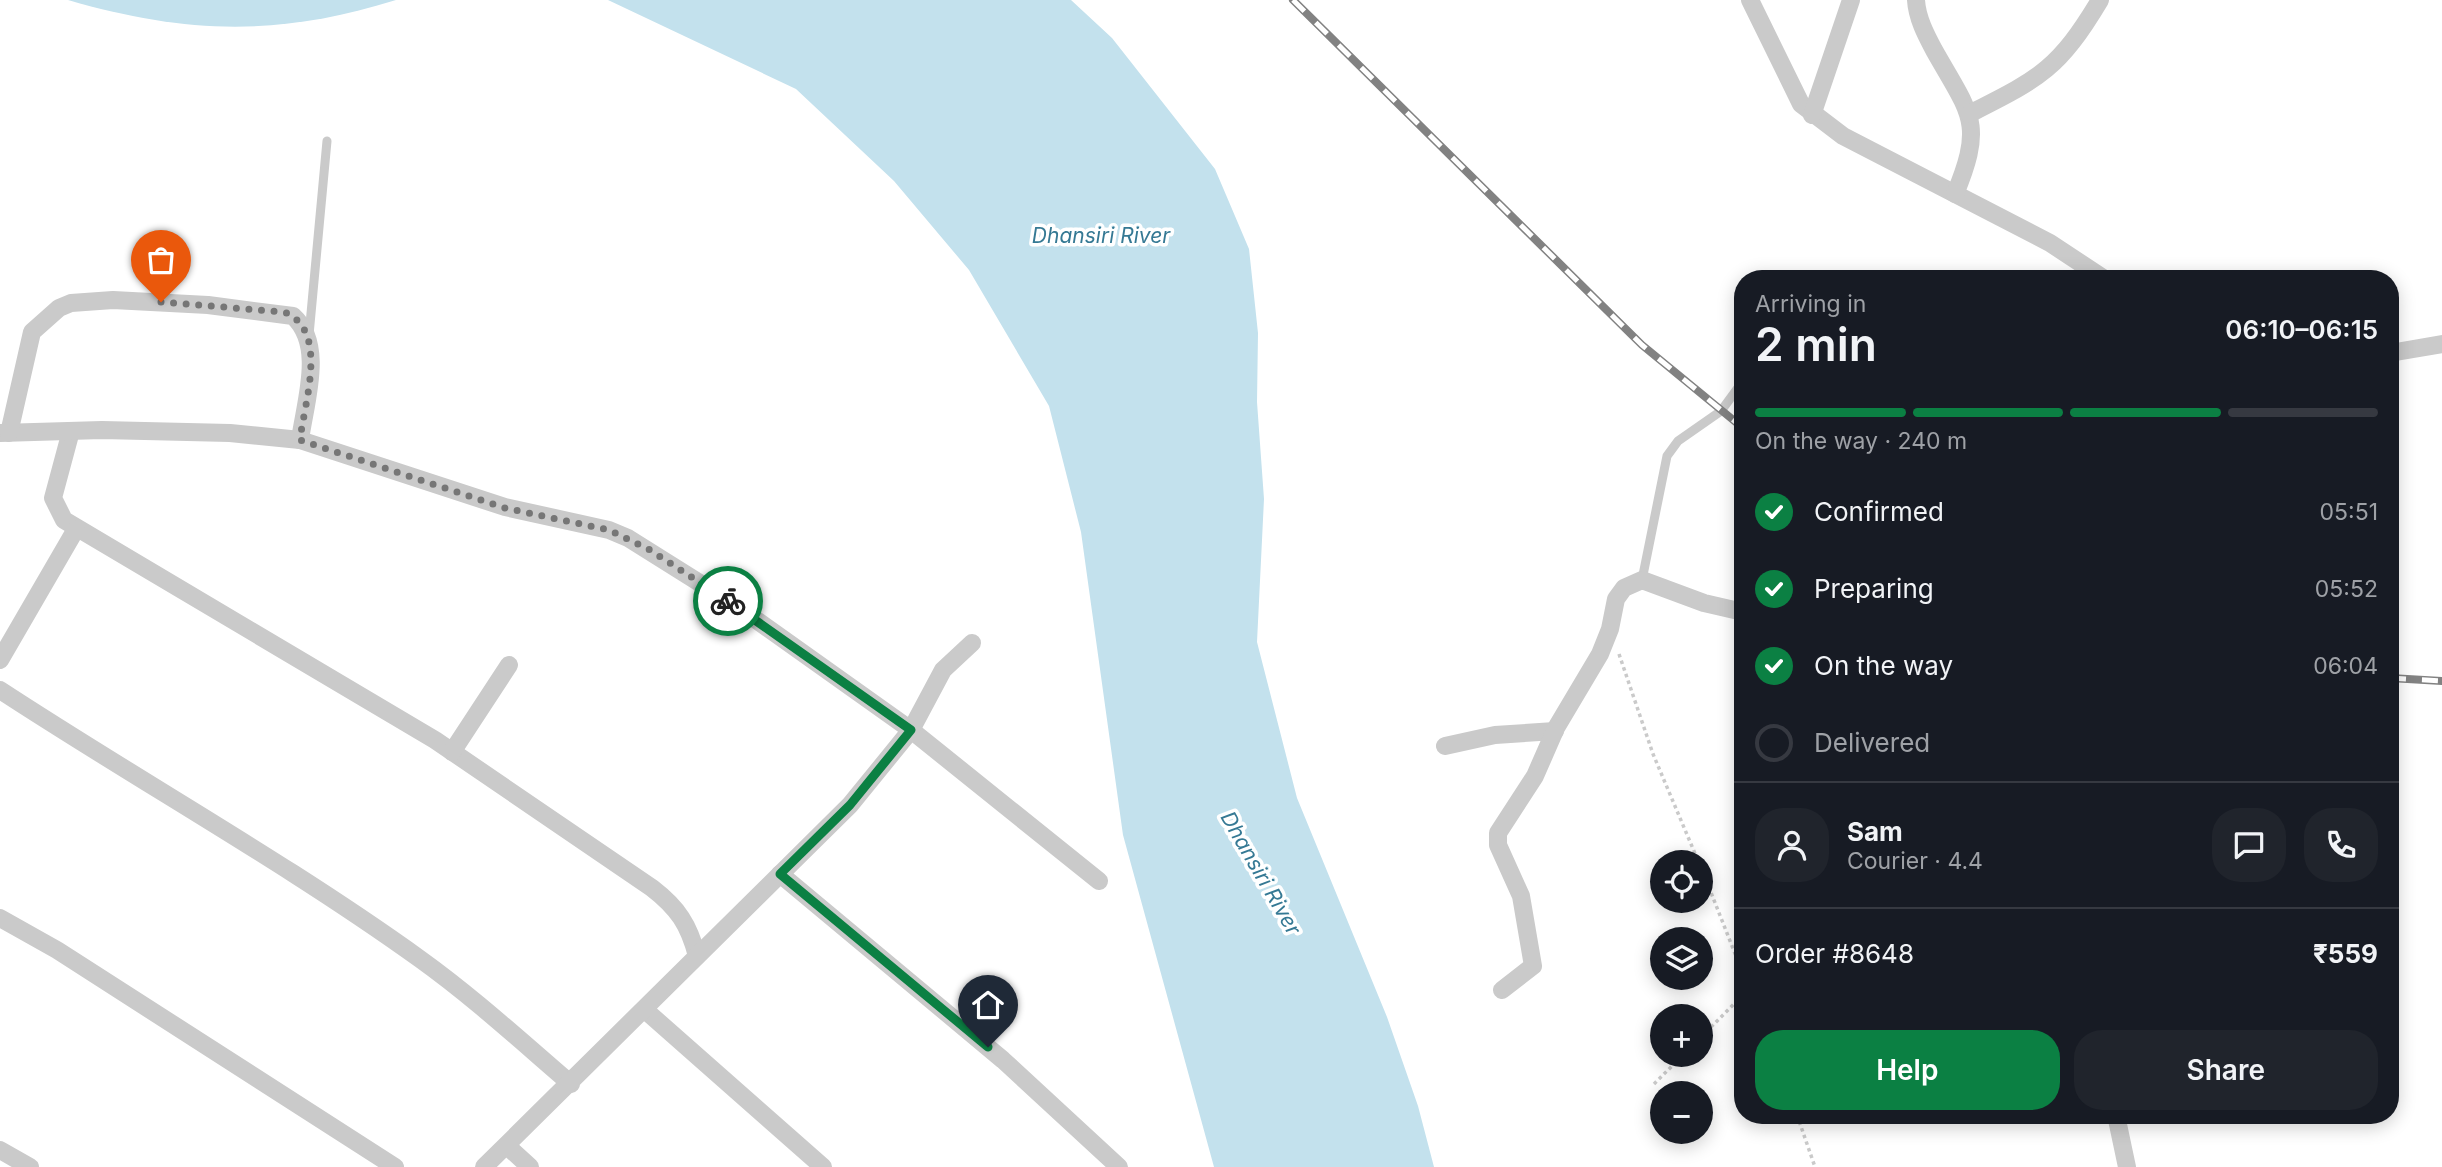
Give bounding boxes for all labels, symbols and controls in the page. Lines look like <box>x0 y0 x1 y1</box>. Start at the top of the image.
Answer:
water label: Dhansiri River <box>1032 223 1171 248</box>
pin <box>131 230 191 302</box>
icon: bag <box>142 241 180 279</box>
text: Arriving in <box>1755 290 1866 318</box>
text: 06:10–06:15 <box>2225 314 2378 345</box>
text: 2 min <box>1755 316 1877 372</box>
text: On the way · 240 m <box>1755 427 1967 455</box>
icon: check <box>1755 493 1793 531</box>
text: Confirmed <box>1814 496 1944 527</box>
text: 05:51 <box>2320 498 2378 526</box>
courier <box>693 566 763 636</box>
icon: check <box>1755 570 1793 608</box>
text: Preparing <box>1814 573 1934 604</box>
text: 05:52 <box>2315 575 2378 603</box>
icon: bike <box>709 582 747 620</box>
icon: check <box>1755 647 1793 685</box>
text: On the way <box>1814 650 1953 681</box>
text: 06:04 <box>2313 652 2378 680</box>
text: Delivered <box>1814 727 1930 758</box>
water label: Dhansiri River <box>1216 807 1307 940</box>
button: person <box>1755 808 1829 882</box>
button: chat <box>2212 808 2286 882</box>
button: phone <box>2304 808 2378 882</box>
text: Sam <box>1847 816 1903 847</box>
text: Courier · 4.4 <box>1847 847 1983 875</box>
map controls <box>1650 850 1713 1144</box>
button: locate <box>1650 850 1713 913</box>
button: layers <box>1650 927 1713 990</box>
text: Order #8648 <box>1755 938 1914 969</box>
text: ₹559 <box>2313 938 2378 969</box>
pin <box>958 975 1018 1047</box>
icon: home <box>969 986 1007 1024</box>
button: + <box>1650 1004 1713 1067</box>
button: Help <box>1755 1030 2060 1110</box>
button: Share <box>2074 1030 2378 1110</box>
button: − <box>1650 1081 1713 1144</box>

